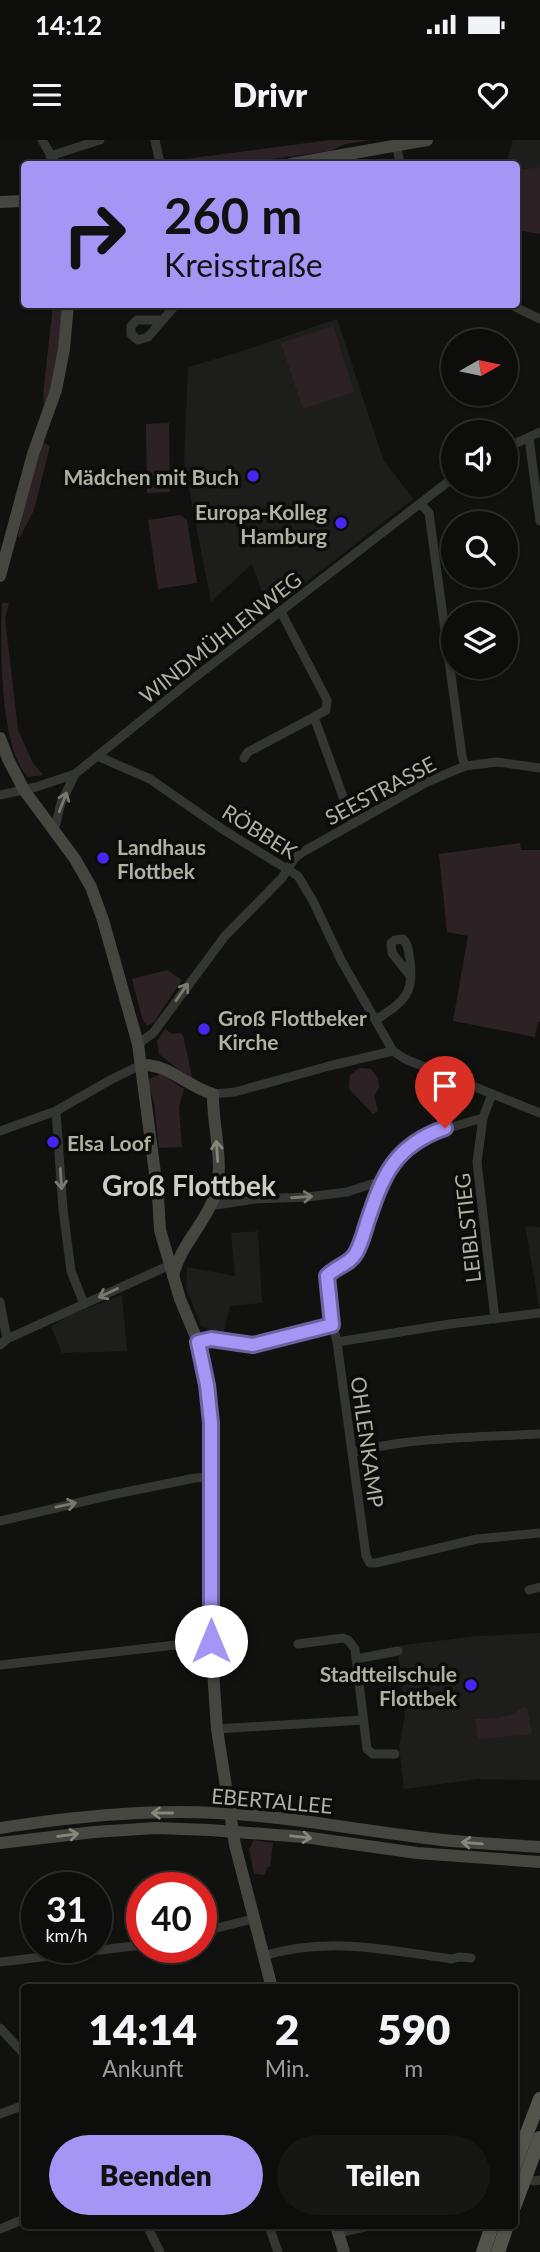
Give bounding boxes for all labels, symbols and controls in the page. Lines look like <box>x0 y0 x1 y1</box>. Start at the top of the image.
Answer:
text: 14:12 <box>35 9 102 41</box>
text: Drivr <box>233 75 307 114</box>
icon: menu <box>28 76 66 114</box>
icon: heart <box>474 76 512 114</box>
text: 260 m <box>164 186 302 244</box>
icon: right <box>49 189 140 280</box>
text: Kreisstraße <box>164 245 323 284</box>
north arrow <box>441 329 518 406</box>
map controls <box>441 329 518 679</box>
button: sound <box>441 420 518 497</box>
place label: Mädchen mit Buch <box>63 464 239 489</box>
marker: Mädchen mit Buch <box>245 468 261 484</box>
place label: Europa-Kolleg Hamburg <box>195 499 327 548</box>
button: search <box>441 511 518 588</box>
marker: Europa-Kolleg Hamburg <box>333 515 349 531</box>
street label: WINDMÜHLENWEG <box>134 566 306 708</box>
button: layers <box>441 602 518 679</box>
street label: SEESTRASSE <box>320 750 440 830</box>
one-way arrow <box>57 791 70 813</box>
street label: RÖBBEK <box>218 798 302 864</box>
place label: Landhaus Flottbek <box>117 834 206 883</box>
marker: Landhaus Flottbek <box>95 850 111 866</box>
one-way arrow <box>175 983 189 1002</box>
place label: Groß Flottbeker Kirche <box>218 1005 367 1054</box>
marker: Groß Flottbeker Kirche <box>196 1021 212 1037</box>
pin <box>415 1056 475 1128</box>
icon: arrive <box>426 1067 464 1105</box>
place label: Elsa Loof <box>67 1130 151 1155</box>
marker: Elsa Loof <box>45 1134 61 1150</box>
one-way arrow <box>210 1140 223 1162</box>
one-way arrow <box>55 1168 68 1190</box>
district label: Groß Flottbek <box>102 1168 276 1202</box>
street label: LEIBLSTIEG <box>449 1172 485 1284</box>
one-way arrow <box>290 1190 313 1203</box>
one-way arrow <box>98 1287 119 1300</box>
street label: OHLENKAMP <box>346 1375 390 1509</box>
one-way arrow <box>54 1497 77 1511</box>
position arrow <box>174 1604 248 1678</box>
place label: Stadtteilschule Flottbek <box>320 1661 458 1710</box>
marker: Stadtteilschule Flottbek <box>463 1677 479 1693</box>
street label: EBERTALLEE <box>210 1782 334 1818</box>
one-way arrow <box>151 1806 174 1820</box>
one-way arrow <box>56 1828 79 1841</box>
one-way arrow <box>289 1830 312 1843</box>
one-way arrow <box>461 1836 484 1849</box>
speed limit sign: 40 <box>126 1872 217 1963</box>
text: 31 <box>46 1887 87 1929</box>
text: km/h <box>45 1924 88 1946</box>
text: 14:14 <box>89 2004 197 2054</box>
text: 2 <box>275 2004 299 2054</box>
text: 590 <box>377 2004 450 2054</box>
text: Ankunft <box>102 2054 184 2082</box>
text: Min. <box>265 2054 310 2082</box>
text: m <box>404 2054 423 2082</box>
button: Beenden <box>49 2135 263 2215</box>
button: Teilen <box>277 2135 490 2215</box>

